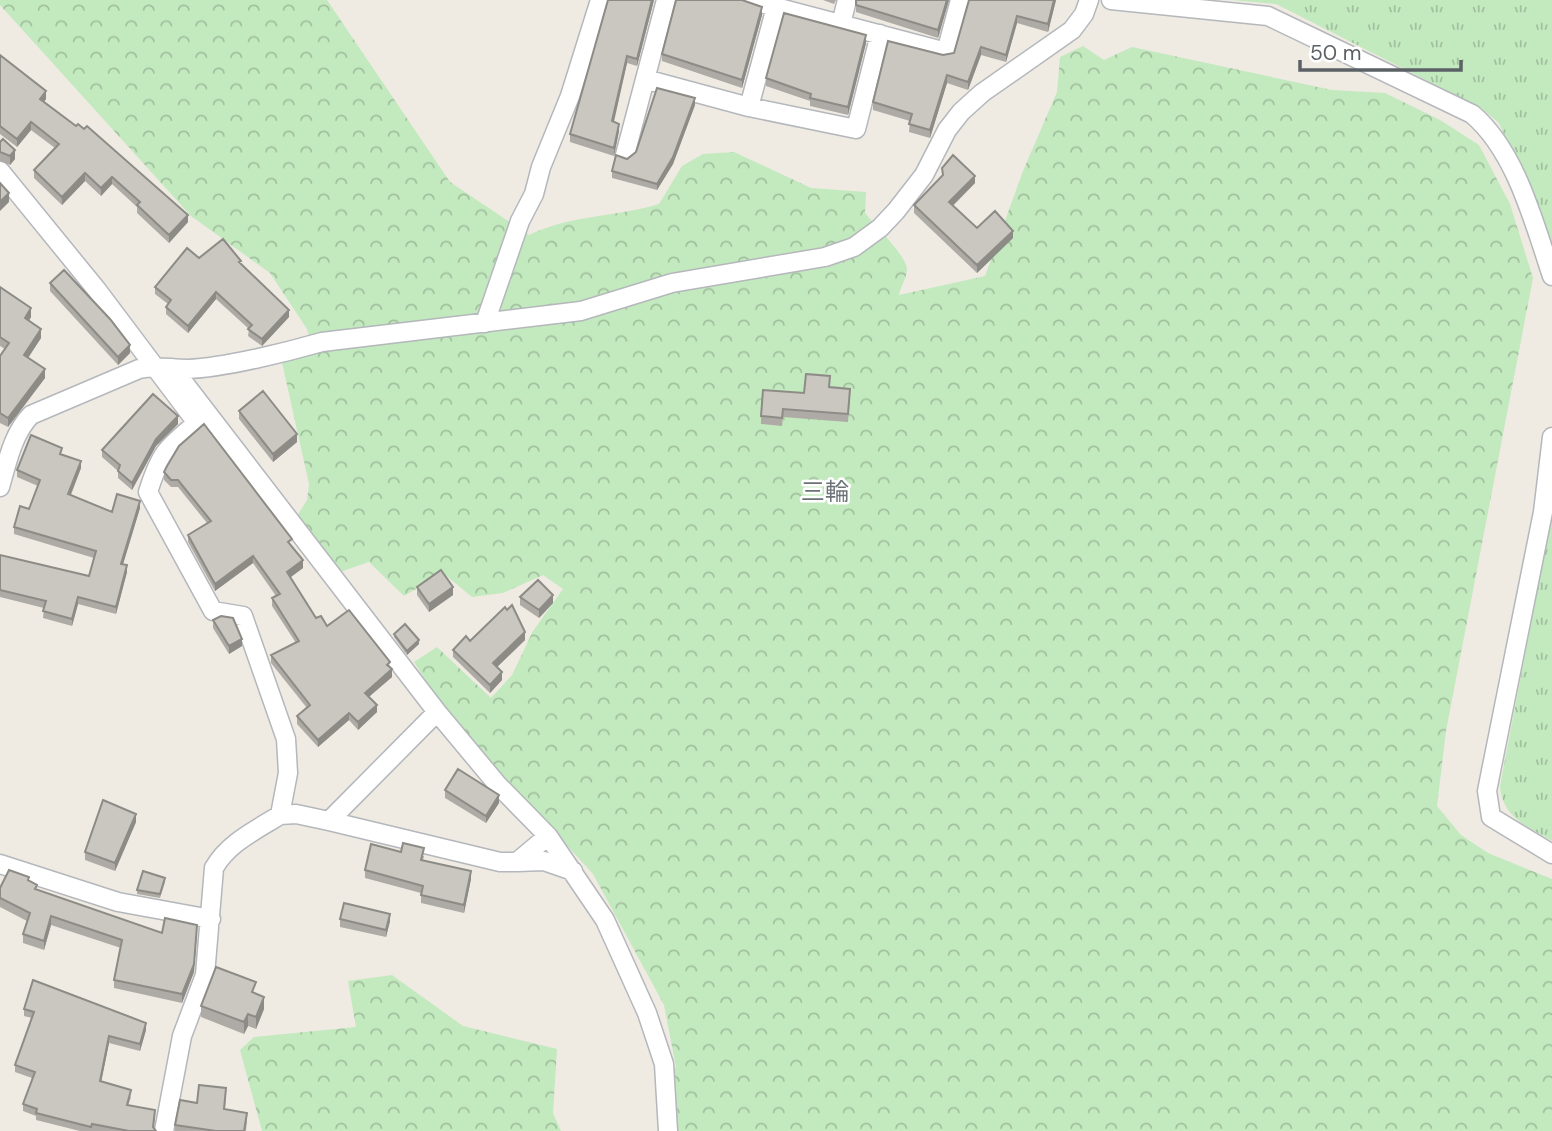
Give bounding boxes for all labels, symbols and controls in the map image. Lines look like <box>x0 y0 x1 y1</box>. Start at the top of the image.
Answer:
scale bar <box>1300 28 1461 72</box>
text: 50 m <box>1310 39 1361 67</box>
district label: 三輪 <box>801 476 849 507</box>

